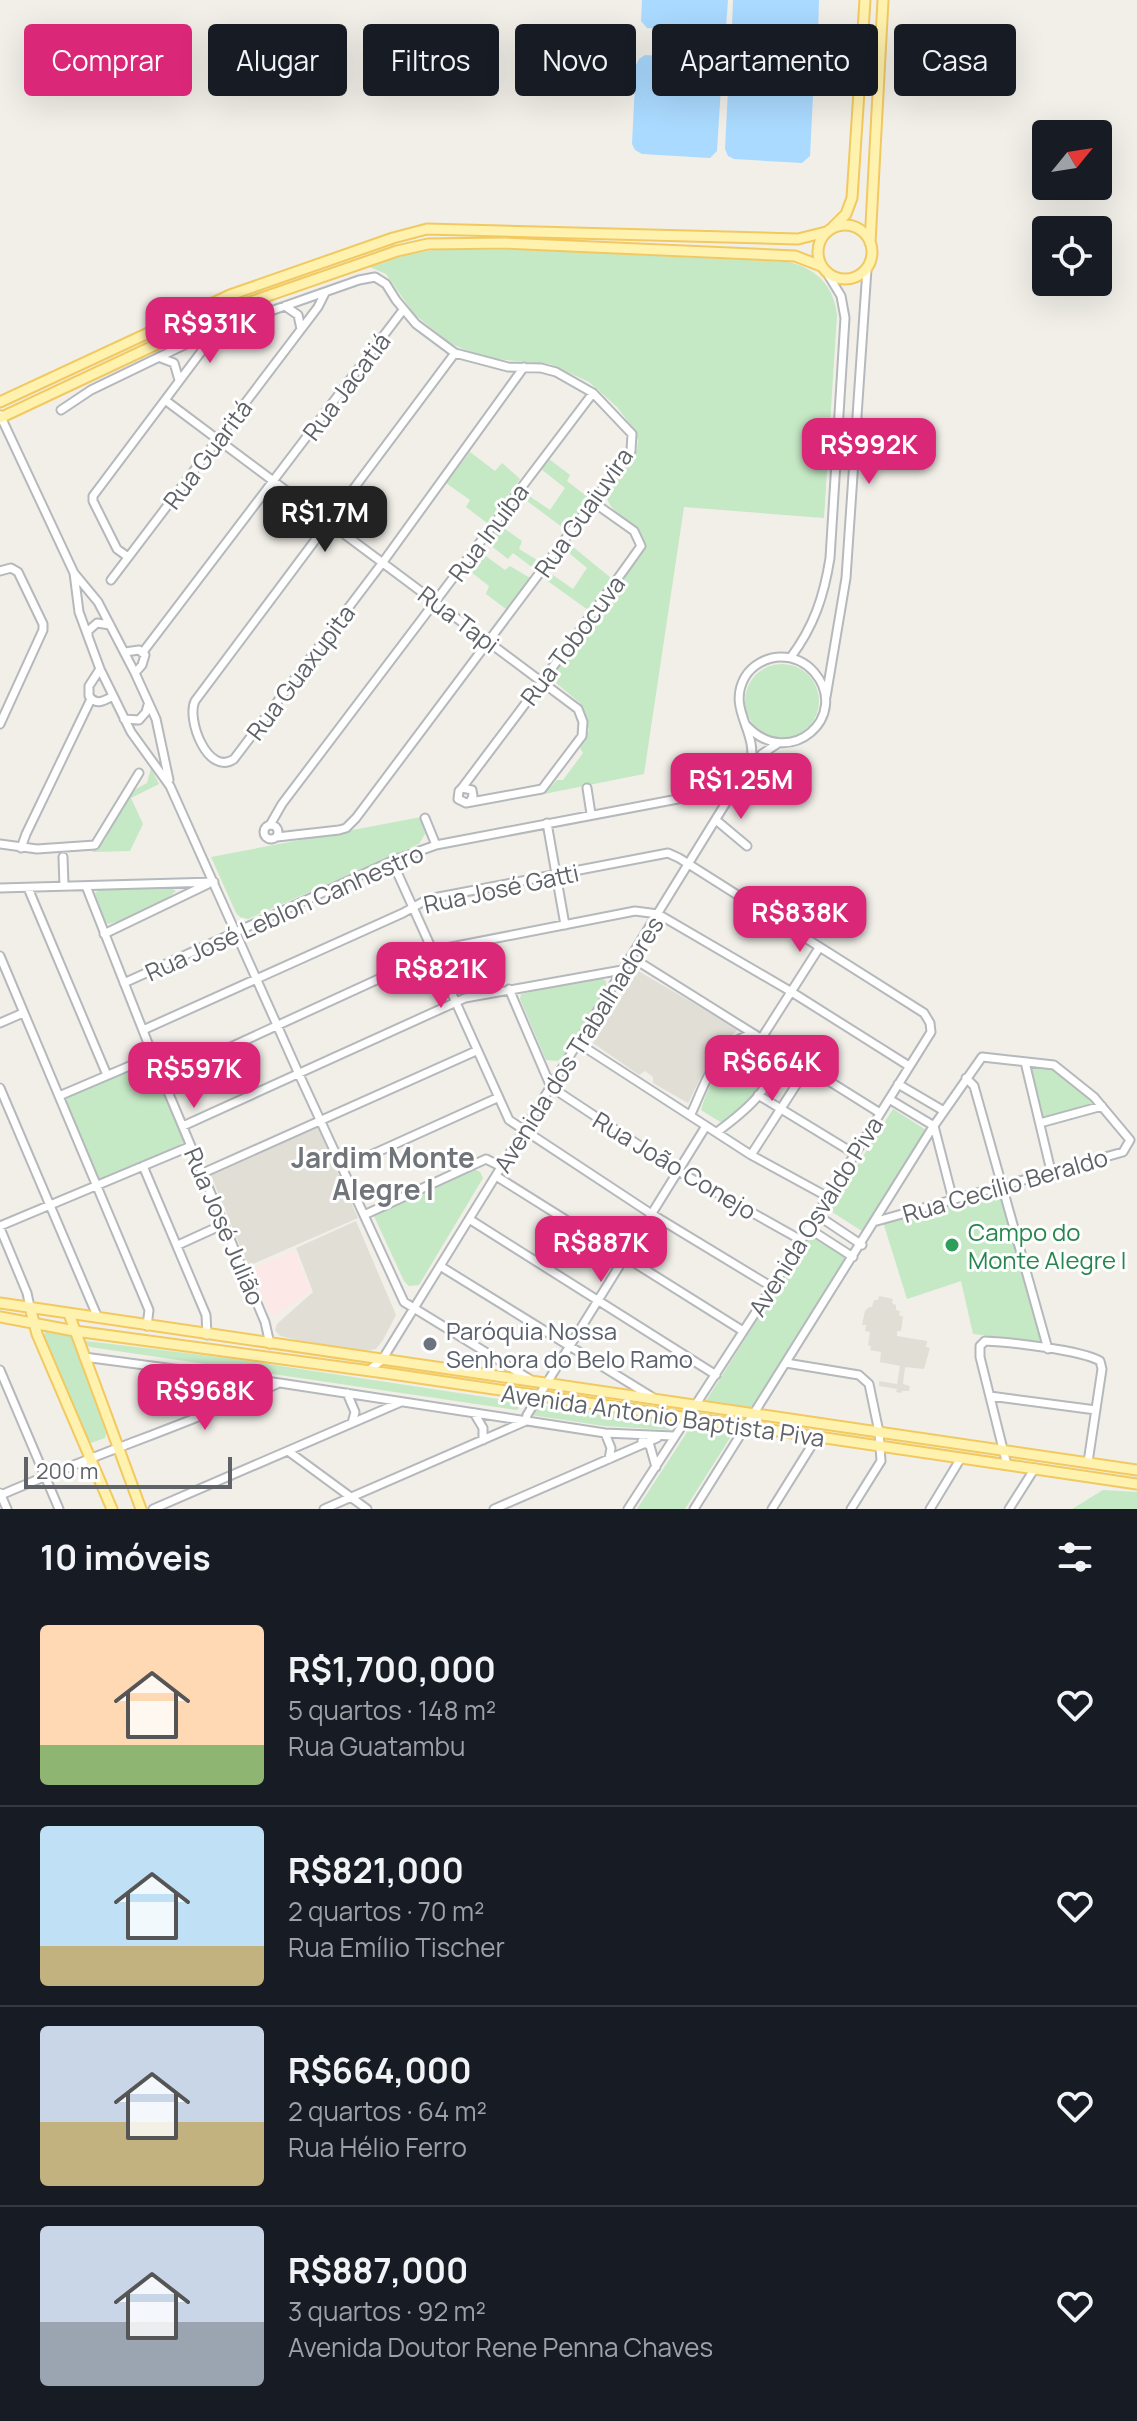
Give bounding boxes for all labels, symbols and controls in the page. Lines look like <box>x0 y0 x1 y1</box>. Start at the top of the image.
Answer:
chip: Comprar <box>24 24 192 96</box>
chip: Alugar <box>208 24 347 96</box>
chip: Filtros <box>363 24 499 96</box>
chip: Novo <box>515 24 636 96</box>
chip: Apartamento <box>652 24 878 96</box>
chip: Casa <box>894 24 1016 96</box>
north arrow <box>1032 120 1112 200</box>
map controls <box>1032 120 1112 296</box>
button: locate <box>1032 216 1112 296</box>
pin: R$931K <box>145 297 275 365</box>
text: R$931K <box>164 305 256 341</box>
street label: Rua Jacatiá <box>295 325 397 447</box>
street label: Rua Guaritá <box>155 392 259 516</box>
pin: R$992K <box>804 418 934 486</box>
text: R$992K <box>820 426 918 462</box>
street label: Rua Guaiuvira <box>526 441 640 583</box>
street label: Rua Inuíba <box>440 476 536 588</box>
pin: R$1.7M <box>260 486 390 554</box>
text: R$1.7M <box>281 494 369 530</box>
street label: Rua Tobocuva <box>512 568 632 712</box>
street label: Rua Tapi <box>412 578 506 660</box>
street label: Rua Guaxupita <box>238 597 362 747</box>
pin: R$1.25M <box>667 753 815 821</box>
text: R$1.25M <box>689 761 793 797</box>
street label: Rua José Leblon Canhestro <box>140 836 428 988</box>
street label: Rua José Gatti <box>420 855 582 921</box>
pin: R$838K <box>735 886 865 954</box>
text: R$838K <box>751 894 849 930</box>
street label: Avenida dos Trabalhadores <box>485 910 671 1178</box>
pin: R$821K <box>376 942 506 1010</box>
text: R$821K <box>394 950 488 986</box>
pin: R$664K <box>707 1035 837 1103</box>
pin: R$597K <box>129 1042 259 1110</box>
text: R$664K <box>723 1043 821 1079</box>
text: R$597K <box>146 1050 242 1086</box>
street label: Rua João Conejo <box>587 1103 763 1227</box>
street label: Avenida Osvaldo Piva <box>740 1110 890 1322</box>
district label: Jardim Monte Alegre I <box>291 1138 475 1208</box>
street label: Rua Cecílio Beraldo <box>899 1140 1111 1230</box>
street label: Rua José Julião <box>177 1142 273 1310</box>
place label: Campo do Monte Alegre l <box>968 1215 1126 1276</box>
pin: R$887K <box>536 1216 666 1284</box>
text: R$887K <box>553 1224 649 1260</box>
marker: Campo do Monte Alegre l <box>943 1236 961 1254</box>
place label: Paróquia Nossa Senhora do Belo Ramo <box>446 1314 693 1375</box>
marker: Paróquia Nossa Senhora do Belo Ramo <box>421 1335 439 1353</box>
pin: R$968K <box>140 1364 270 1432</box>
text: R$968K <box>156 1372 254 1408</box>
street label: Avenida Antonio Baptista Piva <box>499 1376 827 1454</box>
scale bar <box>24 1453 232 1489</box>
text: 200 m <box>36 1456 98 1486</box>
text: 10 imóveis <box>40 1534 211 1580</box>
icon: filters <box>1053 1535 1097 1579</box>
text: R$1,700,000 <box>288 1646 496 1692</box>
icon: home <box>104 1657 200 1753</box>
icon: heart <box>1053 1683 1097 1727</box>
text: 5 quartos · 148 m² <box>288 1692 496 1728</box>
text: Rua Guatambu <box>288 1728 465 1764</box>
text: R$821,000 <box>288 1847 464 1893</box>
icon: home <box>104 1858 200 1954</box>
icon: heart <box>1053 1884 1097 1928</box>
text: 2 quartos · 70 m² <box>288 1893 484 1929</box>
text: Rua Emílio Tischer <box>288 1929 505 1965</box>
text: R$664,000 <box>288 2047 472 2093</box>
icon: home <box>104 2058 200 2154</box>
icon: heart <box>1053 2084 1097 2128</box>
text: 2 quartos · 64 m² <box>288 2093 487 2129</box>
text: Rua Hélio Ferro <box>288 2129 467 2165</box>
text: R$887,000 <box>288 2247 468 2293</box>
icon: home <box>104 2258 200 2354</box>
icon: heart <box>1053 2284 1097 2328</box>
text: 3 quartos · 92 m² <box>288 2293 486 2329</box>
text: Avenida Doutor Rene Penna Chaves <box>288 2329 713 2365</box>

